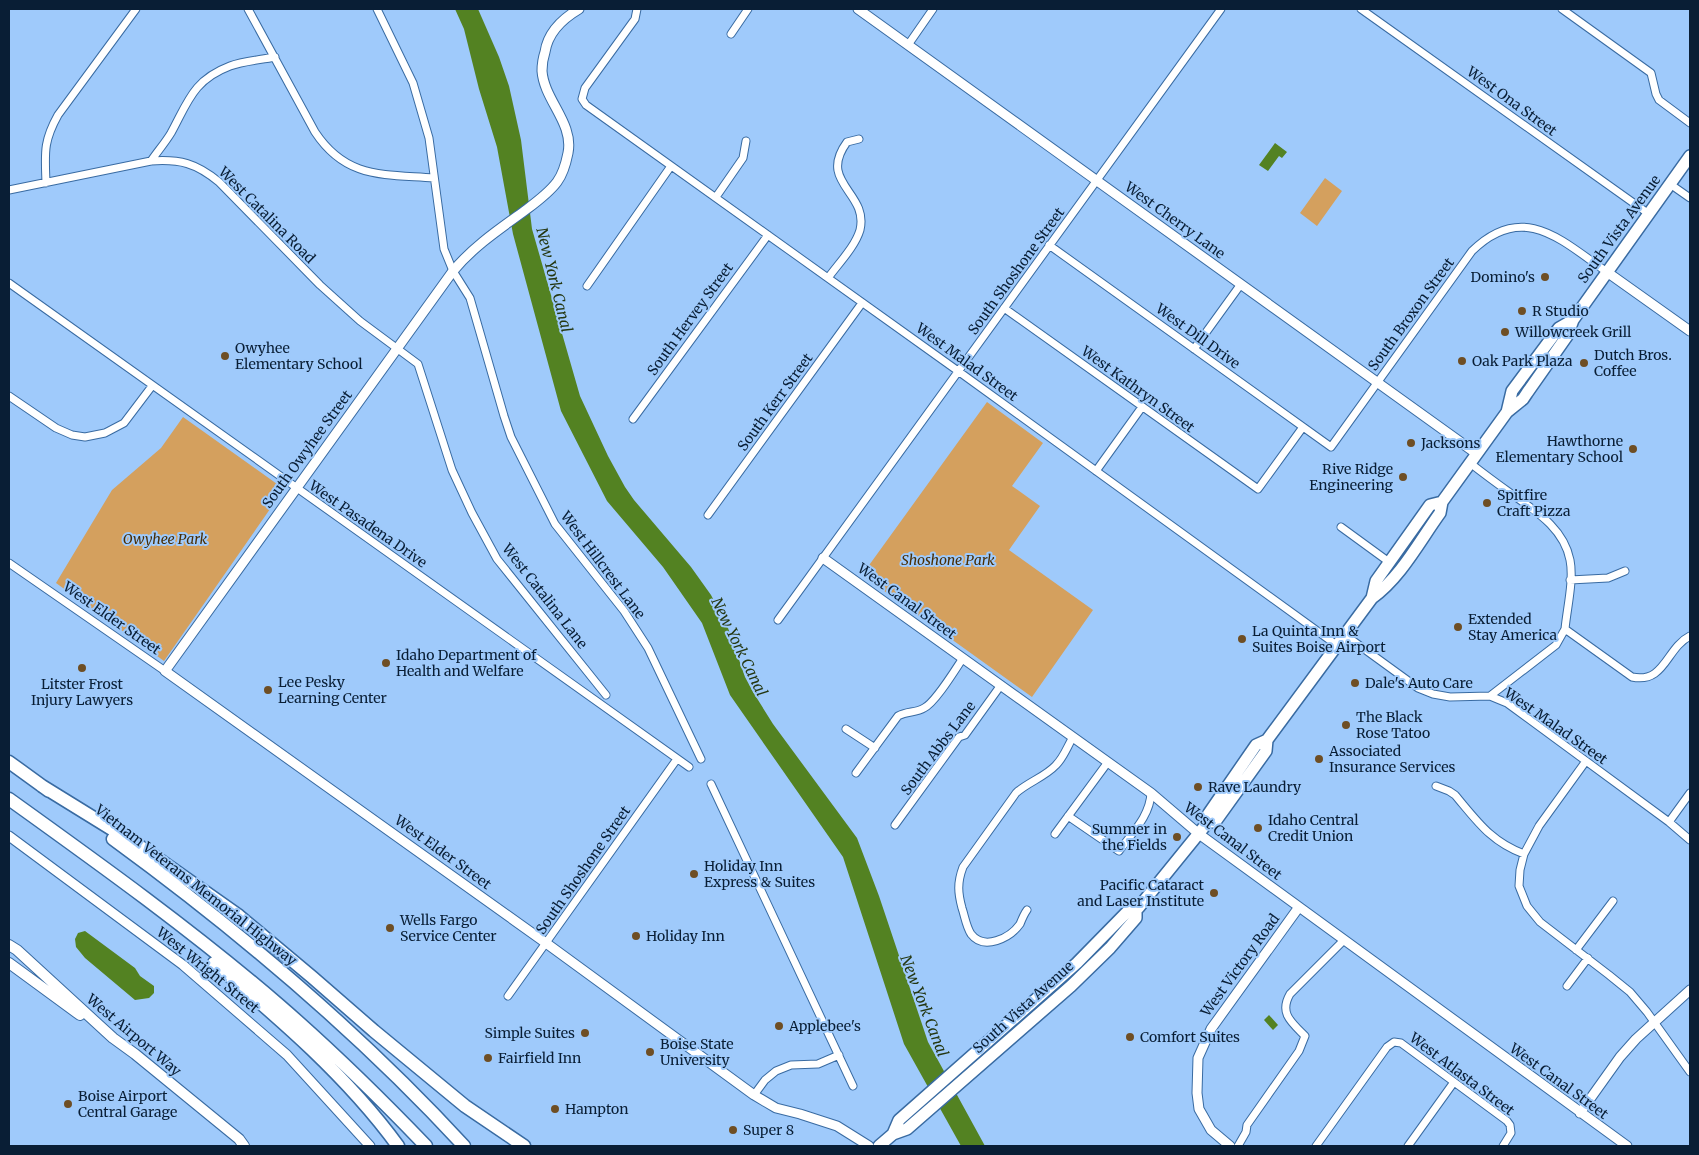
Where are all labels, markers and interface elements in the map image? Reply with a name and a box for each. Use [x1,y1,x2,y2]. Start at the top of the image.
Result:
street label: West Ona Street [1463,62,1561,140]
street label: West Catalina Road [214,162,319,267]
street label: South Vista Avenue [1574,171,1664,287]
street label: West Cherry Lane [1121,177,1229,262]
street label: South Shoshone Street [964,203,1069,338]
water label: New York Canal [532,225,577,334]
street label: South Broxon Street [1364,254,1458,374]
street label: South Hervey Street [643,259,737,379]
place label: Domino's [1471,268,1535,286]
marker: Domino's [1539,271,1551,283]
street label: West Dill Drive [1152,299,1244,373]
place label: R Studio [1532,302,1589,320]
marker: R Studio [1516,305,1528,317]
street label: West Malad Street [912,318,1022,405]
place label: Willowcreek Grill [1514,323,1632,341]
marker: Willowcreek Grill [1499,326,1511,338]
place label: Owyhee Elementary School [235,339,363,373]
street label: West Kathryn Street [1077,341,1199,436]
place label: Dutch Bros. Coffee [1594,346,1672,380]
street label: South Kerr Street [734,349,817,454]
marker: Owyhee Elementary School [219,350,231,362]
place label: Oak Park Plaza [1472,352,1573,370]
marker: Oak Park Plaza [1456,355,1468,367]
marker: Dutch Bros. Coffee [1578,357,1590,369]
street label: South Owyhee Street [258,386,356,511]
place label: Hawthorne Elementary School [1496,432,1624,466]
place label: Jacksons [1420,434,1480,452]
marker: Jacksons [1405,437,1417,449]
marker: Hawthorne Elementary School [1627,443,1639,455]
place label: Rive Ridge Engineering [1309,460,1394,494]
marker: Rive Ridge Engineering [1397,471,1409,483]
street label: West Pasadena Drive [305,476,430,571]
place label: Spitfire Craft Pizza [1497,486,1571,520]
marker: Spitfire Craft Pizza [1481,497,1493,509]
street label: West Hillcrest Lane [556,507,649,622]
park label: Owyhee Park [123,530,208,548]
street label: West Catalina Lane [498,539,592,652]
park label: Shoshone Park [901,551,995,569]
street label: West Canal Street [853,559,960,643]
street label: West Elder Street [59,577,165,659]
water label: New York Canal [707,594,772,699]
place label: Extended Stay America [1468,610,1557,644]
marker: Extended Stay America [1452,621,1464,633]
place label: La Quinta Inn & Suites Boise Airport [1252,622,1386,656]
marker: La Quinta Inn & Suites Boise Airport [1236,633,1248,645]
place label: Idaho Department of Health and Welfare [396,646,537,680]
marker: Idaho Department of Health and Welfare [380,657,392,669]
marker: Litster Frost Injury Lawyers [76,662,88,674]
place label: Lee Pesky Learning Center [278,673,387,707]
place label: Dale's Auto Care [1365,674,1473,692]
place label: Litster Frost Injury Lawyers [31,675,133,709]
marker: Dale's Auto Care [1349,677,1361,689]
street label: West Malad Street [1500,683,1611,769]
marker: Lee Pesky Learning Center [262,684,274,696]
street label: South Abbs Lane [897,697,979,799]
place label: The Black Rose Tatoo [1356,708,1430,742]
marker: The Black Rose Tatoo [1340,719,1352,731]
place label: Associated Insurance Services [1328,742,1456,776]
marker: Associated Insurance Services [1313,753,1325,765]
place label: Rave Laundry [1208,778,1302,796]
marker: Rave Laundry [1192,781,1204,793]
street label: West Canal Street [1180,798,1286,884]
street label: Vietnam Veterans Memorial Highway [91,800,301,970]
street label: South Shoshone Street [532,802,635,938]
street label: West Elder Street [390,810,495,893]
place label: Idaho Central Credit Union [1268,811,1359,845]
place label: Summer in the Fields [1092,820,1167,854]
marker: Idaho Central Credit Union [1252,822,1264,834]
marker: Summer in the Fields [1171,831,1183,843]
place label: Holiday Inn Express & Suites [704,857,815,891]
marker: Holiday Inn Express & Suites [688,868,700,880]
place label: Pacific Cataract and Laser Institute [1077,876,1205,910]
marker: Pacific Cataract and Laser Institute [1208,887,1220,899]
street label: West Victory Road [1196,910,1284,1021]
place label: Wells Fargo Service Center [399,911,497,945]
street label: West Wright Street [152,922,263,1017]
marker: Wells Fargo Service Center [384,922,396,934]
place label: Holiday Inn [646,927,725,945]
marker: Holiday Inn [630,930,642,942]
water label: New York Canal [896,952,953,1059]
street label: South Vista Avenue [969,957,1077,1057]
street label: West Airport Way [82,989,186,1080]
place label: Applebee's [788,1017,861,1035]
marker: Applebee's [773,1020,785,1032]
place label: Simple Suites [485,1024,575,1042]
marker: Simple Suites [579,1027,591,1039]
place label: Comfort Suites [1140,1028,1240,1046]
street label: West Atlasta Street [1405,1028,1518,1120]
marker: Comfort Suites [1124,1031,1136,1043]
place label: Boise State University [660,1035,734,1069]
street label: West Canal Street [1505,1039,1612,1123]
marker: Boise State University [644,1046,656,1058]
place label: Fairfield Inn [498,1049,581,1067]
marker: Fairfield Inn [482,1052,494,1064]
place label: Boise Airport Central Garage [78,1087,177,1121]
marker: Boise Airport Central Garage [62,1098,74,1110]
place label: Hampton [565,1100,629,1118]
marker: Hampton [549,1103,561,1115]
place label: Super 8 [743,1121,794,1139]
marker: Super 8 [727,1124,739,1136]

